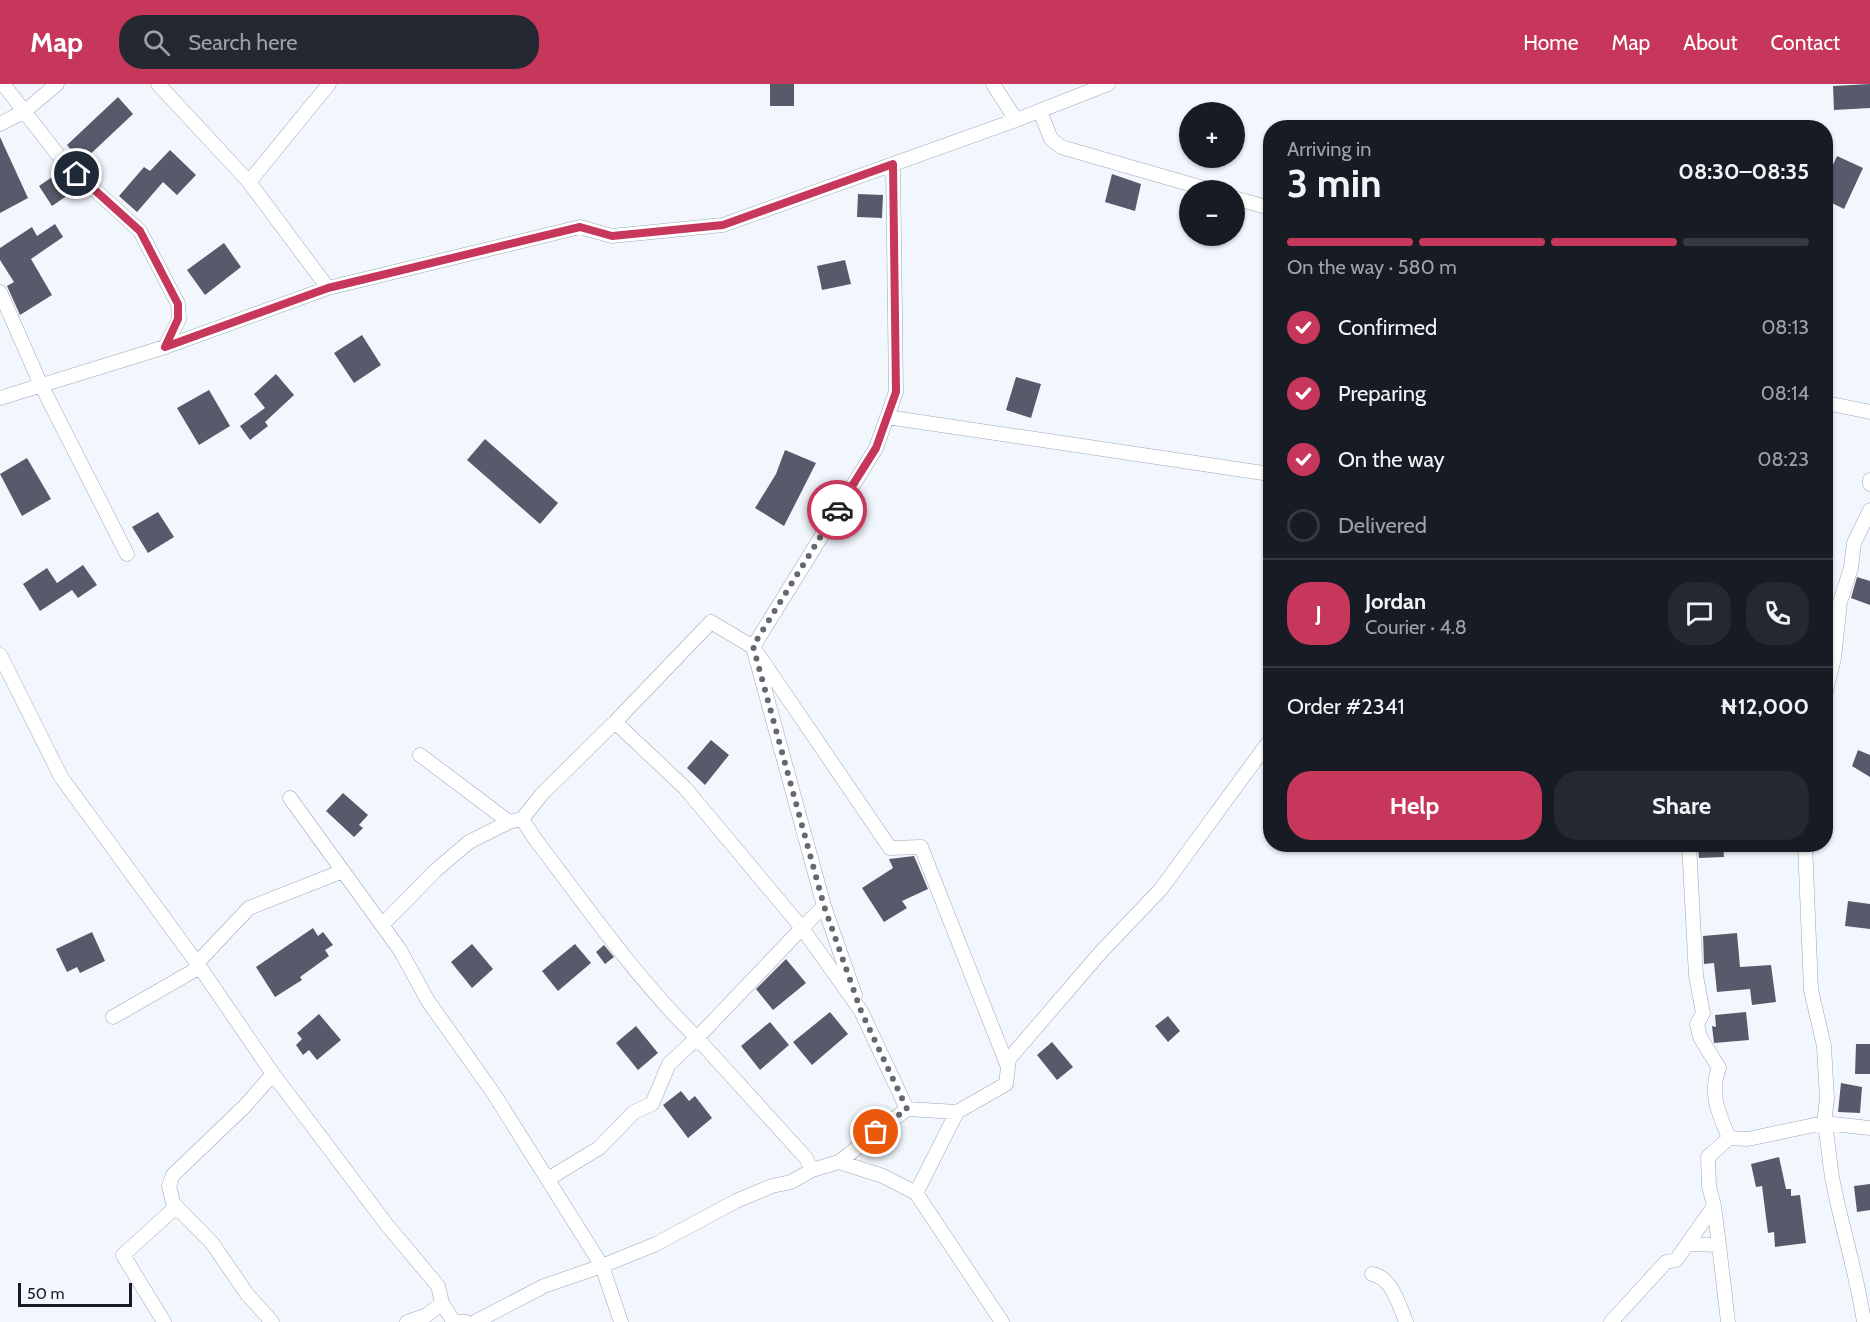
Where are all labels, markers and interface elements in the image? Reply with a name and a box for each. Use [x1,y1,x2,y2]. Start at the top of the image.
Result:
search box [119,15,539,69]
text: Map [30,25,83,59]
icon: search [140,26,173,59]
text: Search here [188,29,297,56]
text: Home [1523,30,1579,55]
text: Map [1612,30,1650,55]
text: About [1683,30,1737,55]
text: Contact [1770,30,1840,55]
map controls [1179,102,1245,246]
button: + [1179,102,1245,168]
text: Arriving in [1287,137,1371,161]
pin [51,148,102,199]
icon: home [60,157,93,190]
text: 08:30–08:35 [1678,158,1809,185]
text: 3 min [1287,159,1382,207]
button: − [1179,180,1245,246]
text: On the way · 580 m [1287,255,1457,279]
icon: check [1287,311,1320,344]
text: Confirmed [1338,314,1437,341]
text: 08:13 [1761,315,1809,339]
icon: check [1287,377,1320,410]
text: Preparing [1338,380,1426,407]
text: 08:14 [1761,381,1809,405]
icon: check [1287,443,1320,476]
text: On the way [1338,446,1445,473]
text: 08:23 [1757,447,1809,471]
courier [807,480,867,540]
icon: car [821,494,854,527]
text: Delivered [1338,512,1427,539]
button: chat [1668,582,1731,645]
button: phone [1746,582,1809,645]
text: Jordan [1365,588,1426,615]
text: J [1315,600,1322,627]
text: Courier · 4.8 [1365,615,1467,639]
text: Order #2341 [1287,693,1405,720]
text: ₦12,000 [1720,693,1809,720]
button: Help [1287,771,1542,840]
button: Share [1554,771,1809,840]
pin [850,1106,901,1157]
icon: bag [859,1115,892,1148]
scale bar [18,1280,132,1308]
text: 50 m [27,1284,64,1303]

